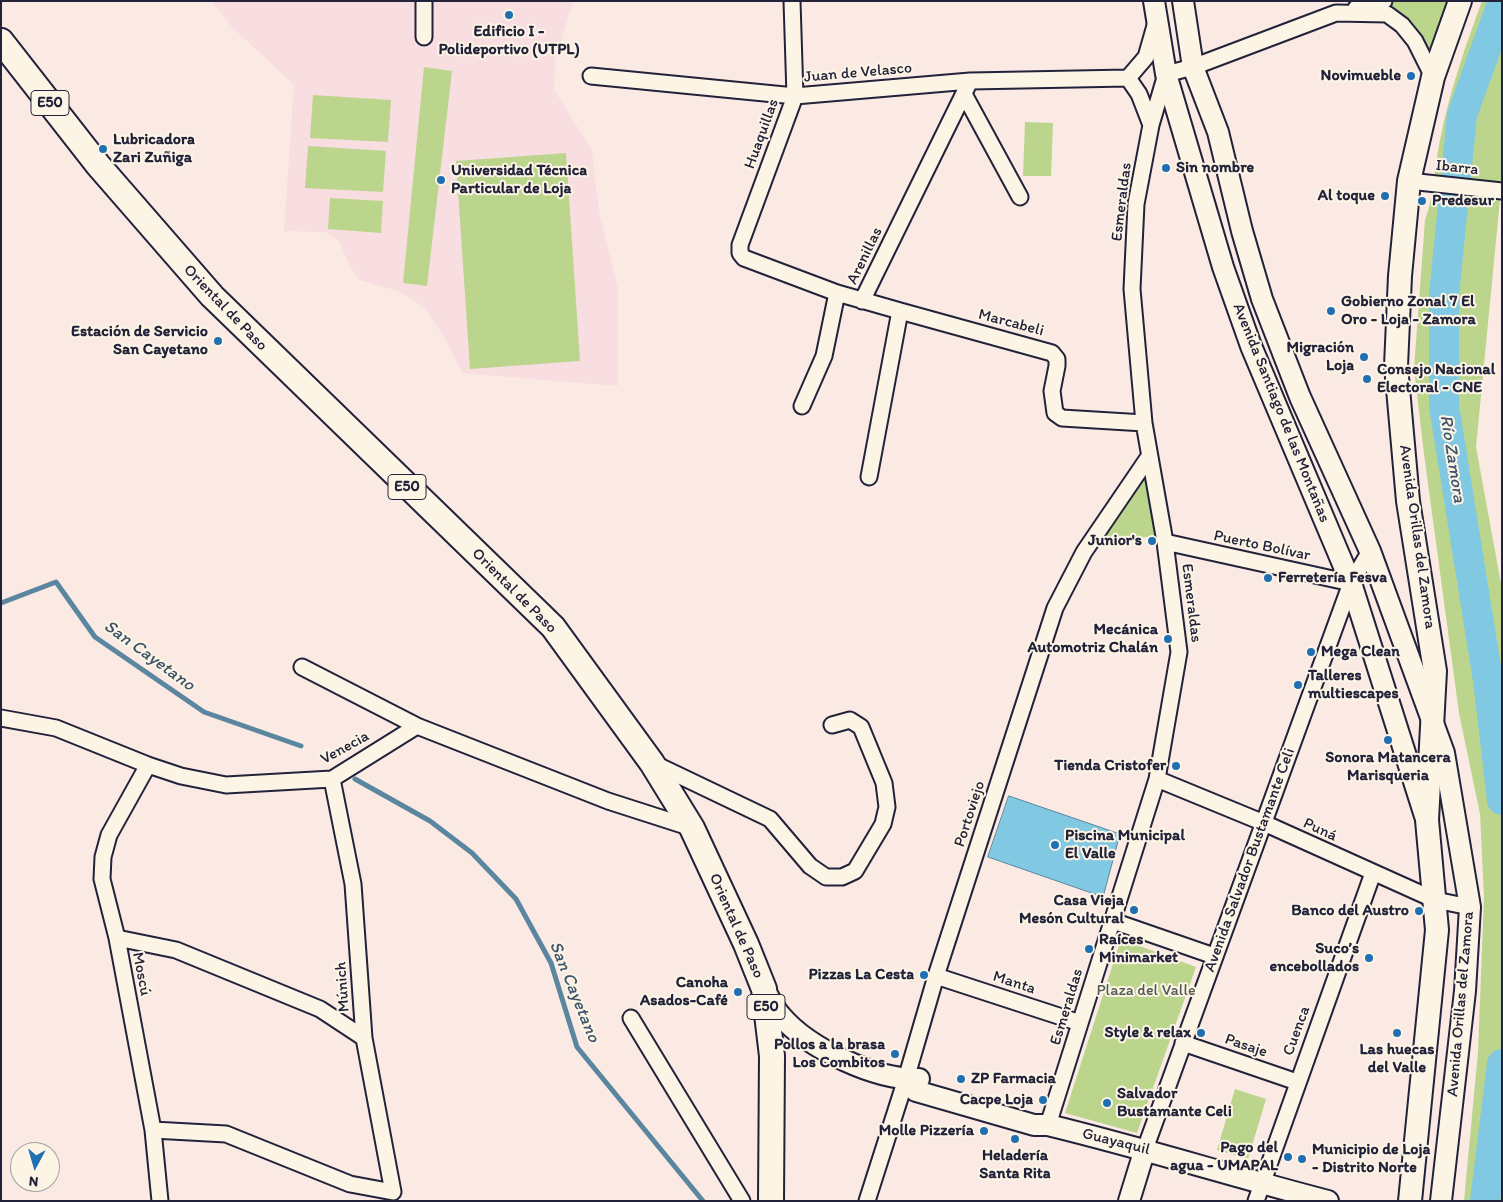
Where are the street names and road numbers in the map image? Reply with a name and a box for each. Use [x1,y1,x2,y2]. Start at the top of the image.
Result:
street label: Juan de Velasco [803,59,913,87]
road number: E50 [31,90,69,116]
street label: Huaquillas [740,96,784,172]
street label: Ibarra [1435,156,1479,180]
street label: Esmeraldas [1108,161,1136,243]
street label: Arenillas [843,224,887,288]
street label: Oriental de Paso [179,261,271,355]
street label: Avenida Santiago de las Montañas [1228,301,1334,525]
street label: Marcabeli [976,305,1046,341]
street label: Avenida Orillas del Zamora [1395,444,1439,630]
road number: E50 [388,474,426,500]
street label: Puerto Bolívar [1212,526,1312,566]
street label: Oriental de Paso [467,544,561,638]
street label: Esmeraldas [1177,562,1205,644]
street label: Venecia [317,727,373,769]
street label: Avenida Salvador Bustamante Celi [1200,745,1300,975]
street label: Portoviejo [950,778,990,850]
street label: Puná [1300,814,1340,846]
street label: Oriental de Paso [704,871,768,981]
street label: Avenida Orillas del Zamora [1443,911,1479,1097]
street label: Moscú [127,951,155,997]
street label: Múnich [332,961,354,1013]
street label: Esmeraldas [1046,966,1088,1048]
street label: Manta [990,967,1038,999]
road number: E50 [747,994,785,1020]
street label: Cuenca [1279,1004,1315,1058]
street label: Pasaje [1222,1030,1270,1062]
street label: Guayaquil [1080,1124,1152,1160]

